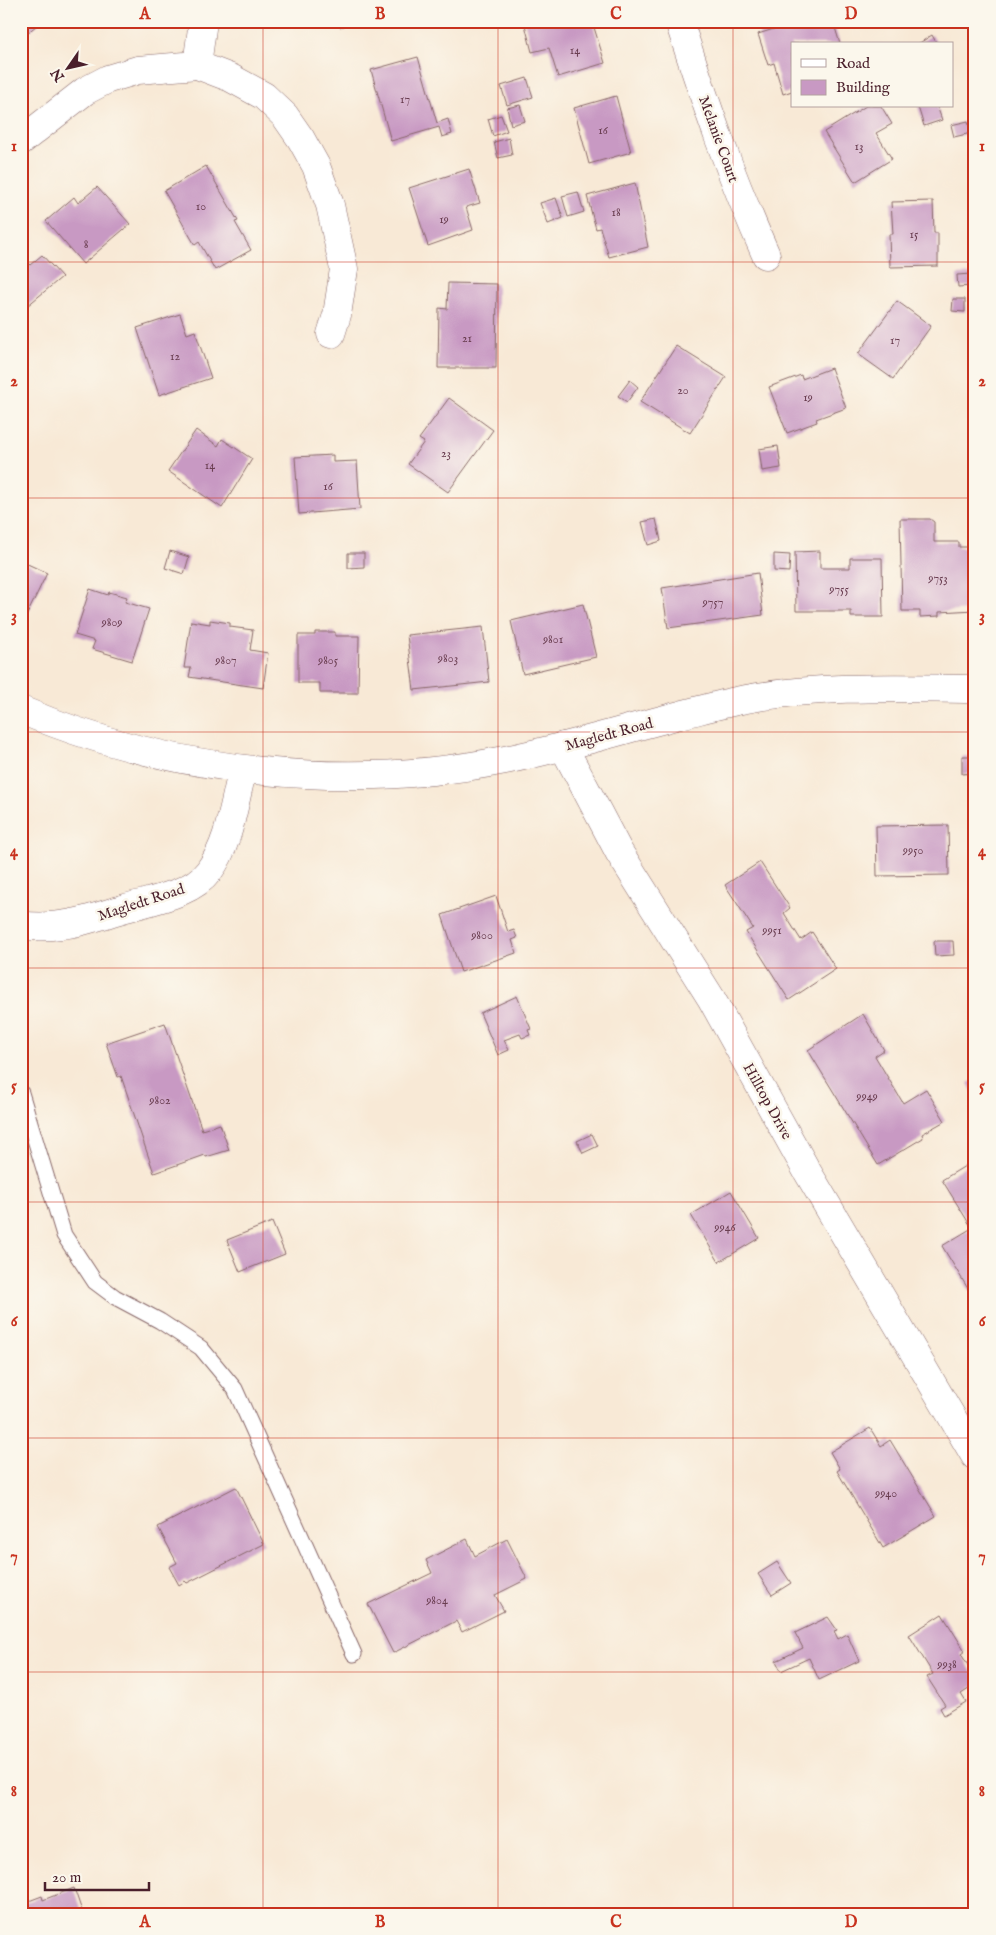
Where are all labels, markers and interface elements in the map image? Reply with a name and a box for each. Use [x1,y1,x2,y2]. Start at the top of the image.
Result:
text: A [139,5,152,25]
text: B [375,5,386,25]
text: C [610,5,622,25]
text: D [845,5,858,25]
north arrow [42,42,92,92]
legend [791,42,954,108]
house number: 14 [570,43,580,58]
text: Road [836,54,871,73]
text: N [47,65,69,86]
text: Building [836,78,891,97]
house number: 17 [400,92,410,107]
street label: Melanie Court [694,93,743,185]
house number: 16 [598,123,609,138]
text: 1 [11,137,17,157]
text: 1 [979,137,985,157]
house number: 13 [855,139,863,154]
house number: 10 [196,199,206,214]
house number: 18 [611,205,621,220]
house number: 19 [439,212,449,227]
house number: 15 [910,227,919,242]
house number: 8 [84,237,89,252]
house number: 21 [462,331,472,346]
house number: 17 [890,333,900,348]
house number: 12 [170,349,180,364]
text: 2 [10,372,18,392]
text: 2 [978,372,986,392]
house number: 20 [677,383,689,398]
house number: 19 [803,390,813,405]
house number: 23 [441,446,451,461]
house number: 14 [205,458,215,473]
house number: 16 [323,479,334,494]
house number: 9753 [927,571,948,586]
house number: 9755 [828,582,849,597]
house number: 9757 [702,595,723,610]
text: 3 [11,607,17,627]
text: 3 [979,607,985,627]
house number: 9809 [100,615,123,630]
house number: 9801 [542,632,563,647]
house number: 9803 [437,651,458,666]
house number: 9807 [214,653,237,668]
house number: 9805 [317,653,339,668]
street label: Magledt Road [563,713,656,755]
text: 4 [10,842,19,862]
text: 4 [978,842,987,862]
house number: 9950 [902,843,923,858]
street label: Magledt Road [95,879,188,925]
house number: 9951 [761,923,782,938]
house number: 9800 [470,928,493,943]
street label: Hilltop Drive [739,1060,796,1143]
text: 5 [11,1077,17,1097]
text: 5 [979,1077,985,1097]
house number: 9949 [855,1089,878,1104]
house number: 9802 [148,1093,171,1108]
house number: 9946 [713,1220,737,1235]
text: 6 [11,1312,19,1332]
text: 6 [979,1312,987,1332]
house number: 9940 [874,1486,897,1501]
text: 7 [10,1547,18,1567]
text: 7 [978,1547,986,1567]
house number: 9804 [425,1593,448,1608]
house number: 9938 [936,1657,957,1672]
text: 8 [11,1782,17,1802]
text: 8 [979,1782,985,1802]
scale bar [45,1860,149,1892]
text: 20 m [52,1868,82,1887]
text: A [139,1913,152,1933]
text: B [375,1913,386,1933]
text: C [610,1913,622,1933]
text: D [845,1913,858,1933]

